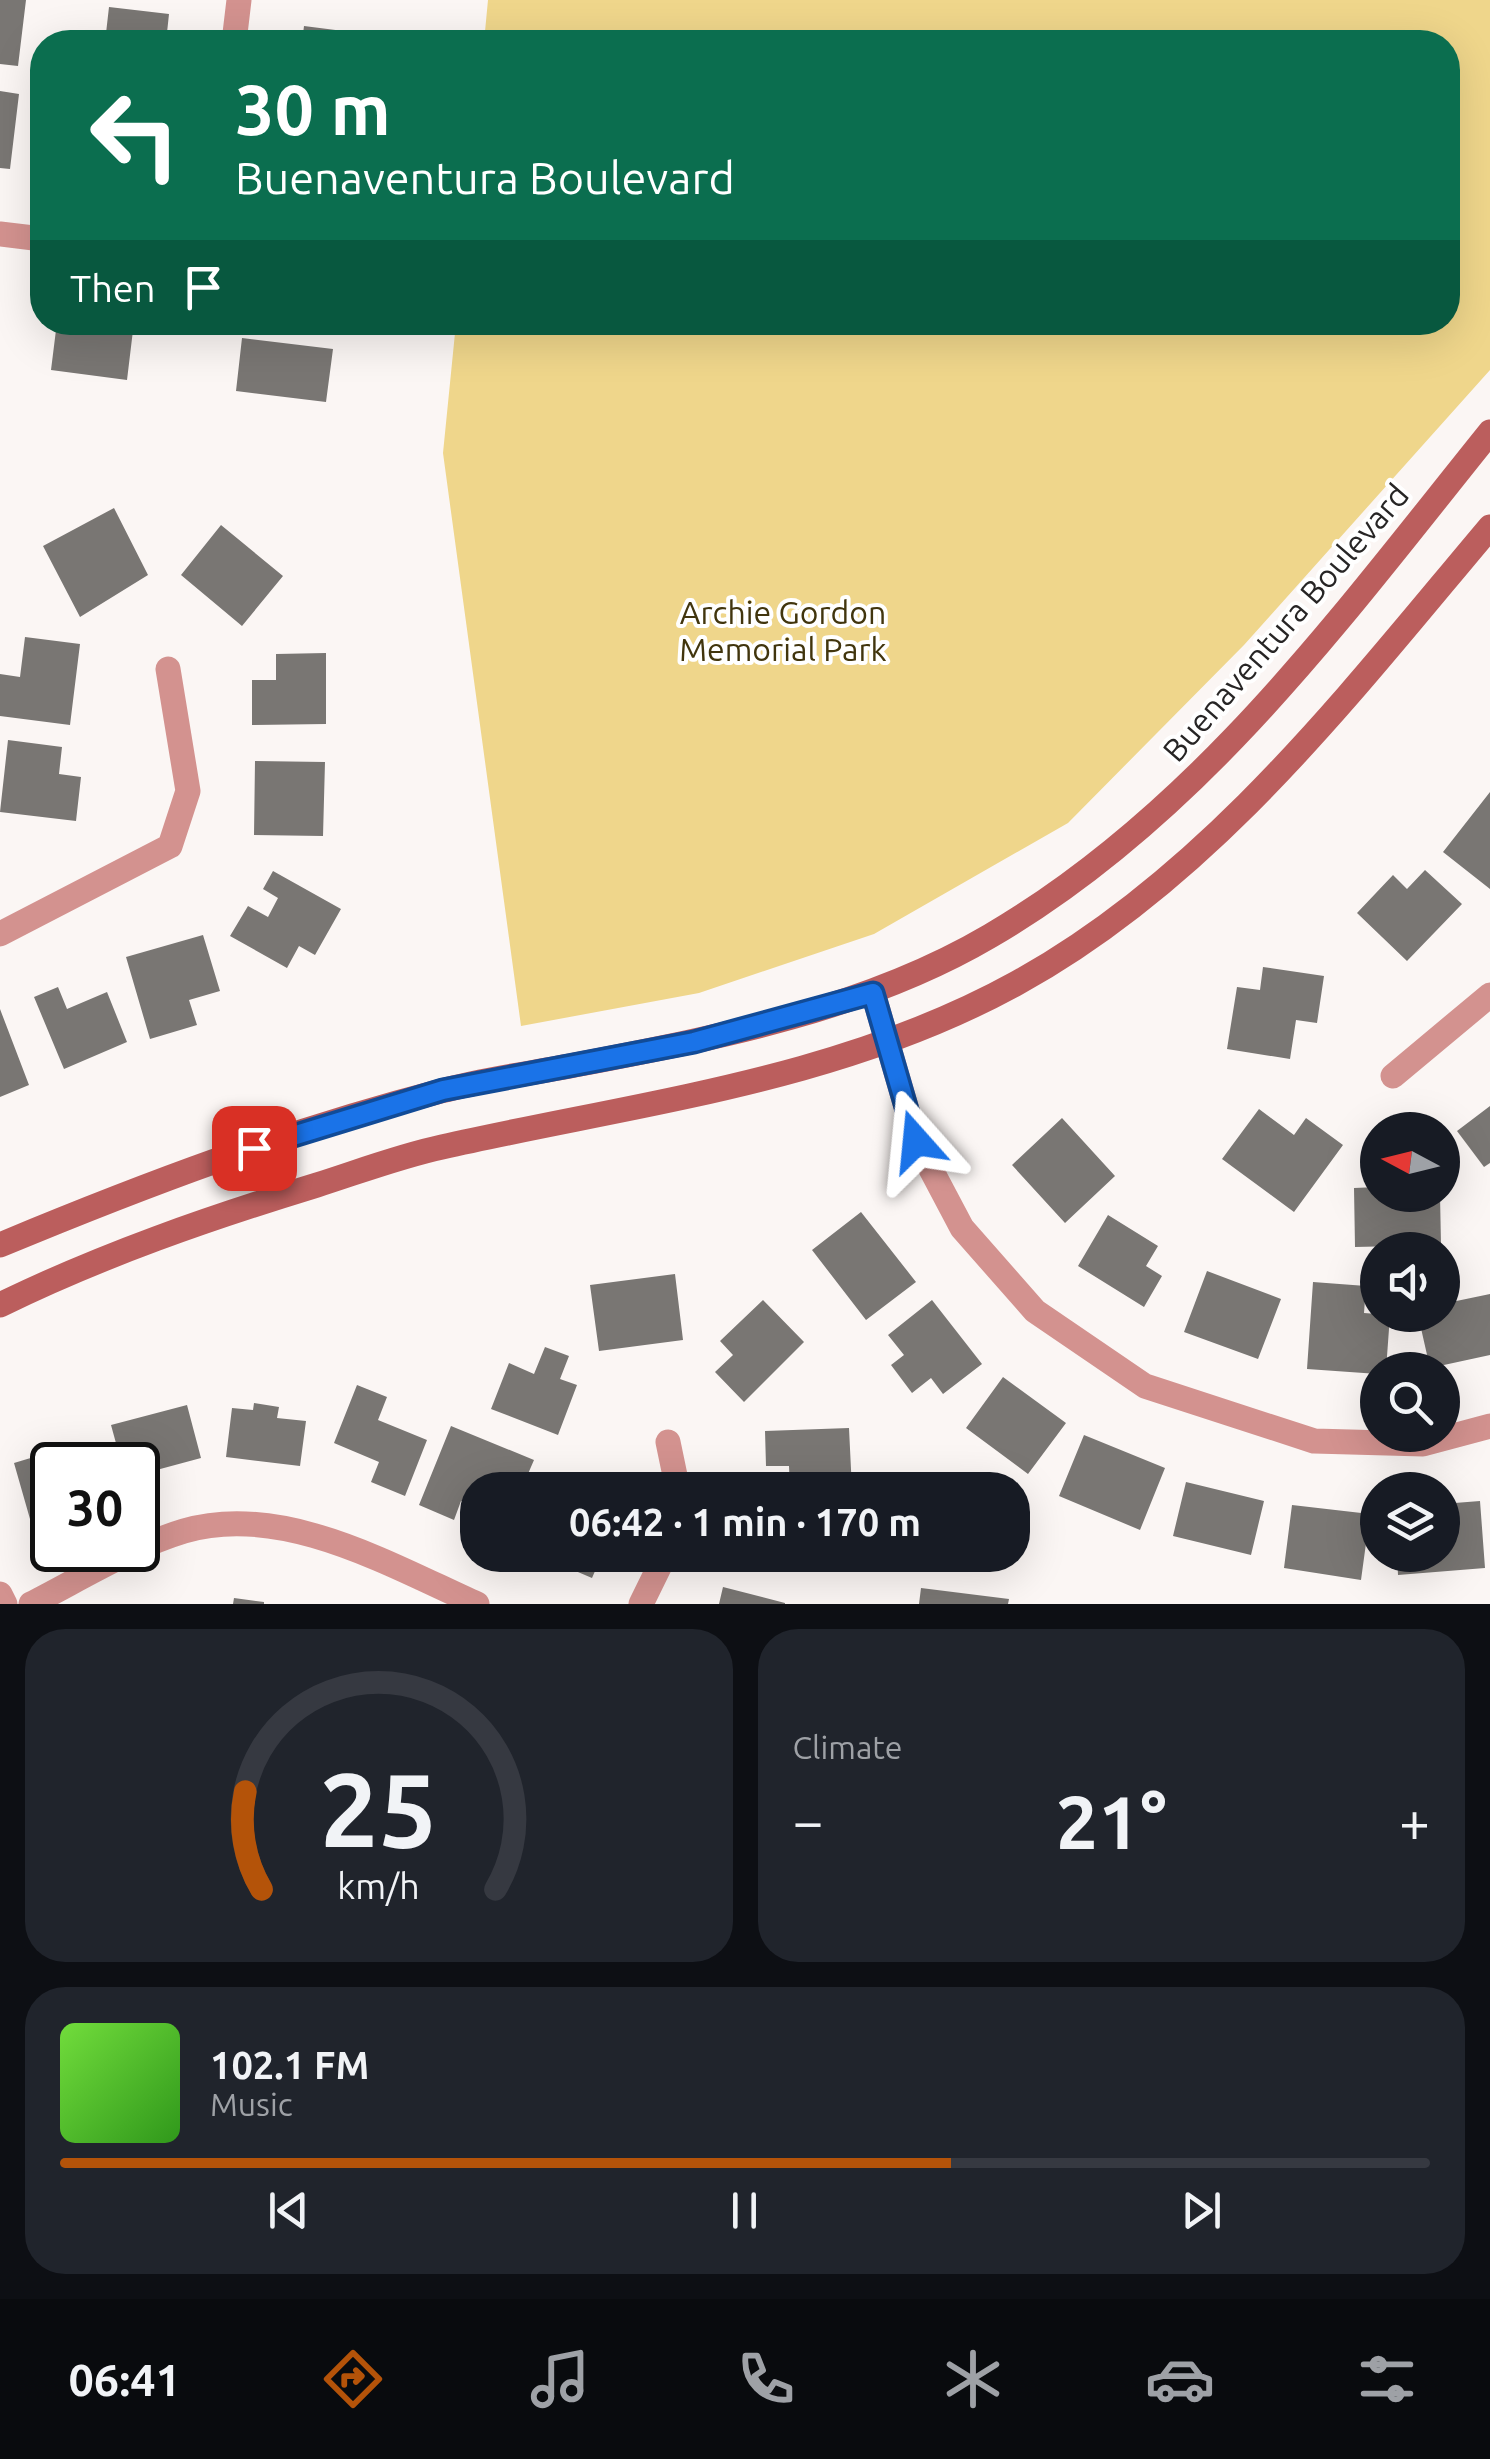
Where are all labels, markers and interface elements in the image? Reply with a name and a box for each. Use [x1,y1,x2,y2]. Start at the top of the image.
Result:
icon: left [70,70,200,200]
text: 30 m [235,70,391,148]
text: Buenaventura Boulevard [235,152,735,203]
icon: arrive [176,260,231,315]
text: Then [70,267,156,309]
street label: Buenaventura Boulevard [1155,476,1415,768]
park label: Archie Gordon Memorial Park [679,594,887,667]
position arrow [864,1089,968,1193]
pin [212,1106,297,1191]
north arrow [1360,1112,1460,1212]
map controls [1360,1112,1460,1572]
icon: arrive [227,1121,282,1176]
button: sound [1360,1232,1460,1332]
button: search [1360,1352,1460,1452]
speed limit sign: 30 [30,1442,160,1572]
button: layers [1360,1472,1460,1572]
text: 06:42 · 1 min · 170 m [569,1501,921,1543]
text: Climate [793,1729,903,1765]
text: 25 [320,1750,437,1867]
text: 21° [1056,1779,1167,1863]
text: − [793,1790,824,1851]
text: + [1399,1790,1430,1851]
text: km/h [337,1866,420,1906]
text: 102.1 FM [210,2044,369,2086]
text: Music [210,2086,293,2122]
icon: previous [261,2183,316,2238]
icon: pause [717,2183,772,2238]
icon: next [1174,2183,1229,2238]
icon: directions [318,2344,388,2414]
icon: music [525,2344,595,2414]
icon: phone [731,2344,801,2414]
icon: climate [938,2344,1008,2414]
icon: car [1145,2344,1215,2414]
icon: filters [1352,2344,1422,2414]
text: 06:41 [68,2354,181,2405]

